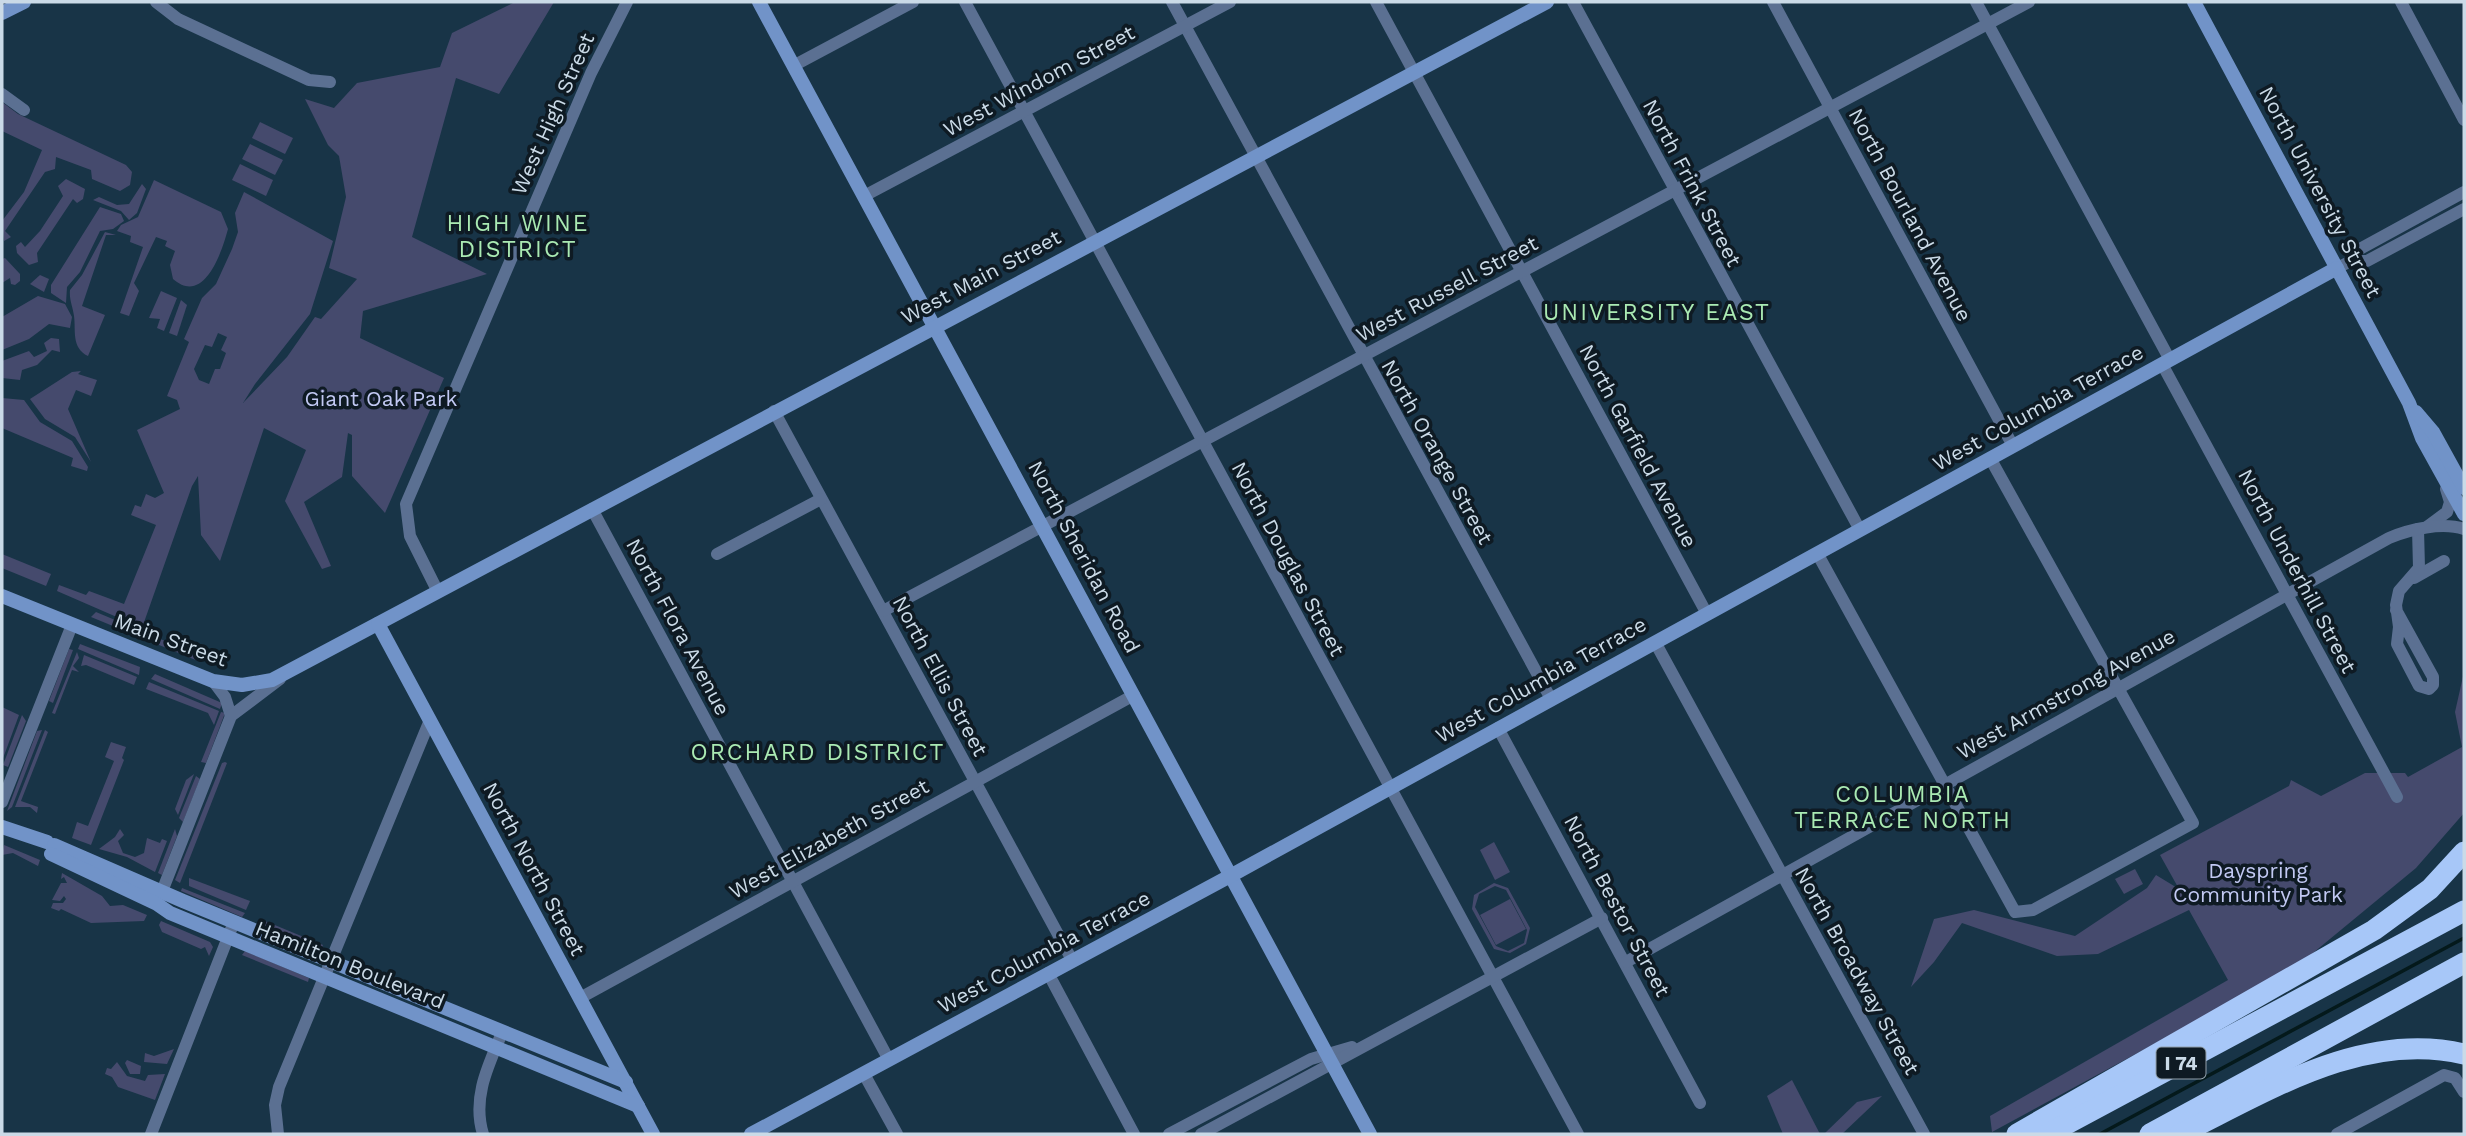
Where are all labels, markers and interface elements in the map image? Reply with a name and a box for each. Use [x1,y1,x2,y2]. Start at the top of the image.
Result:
street label: West Windom Street [939,19,1139,142]
street label: West High Street [506,29,599,198]
street label: North University Street [2254,82,2387,302]
street label: North Frink Street [1638,95,1747,271]
street label: North Bourland Avenue [1844,104,1977,326]
district label: HIGH WINE DISTRICT [447,210,589,263]
street label: West Main Street [897,224,1065,329]
street label: West Russell Street [1352,230,1542,347]
district label: UNIVERSITY EAST [1543,299,1771,326]
street label: West Columbia Terrace [1928,339,2147,476]
street label: North Garfield Avenue [1574,340,1703,552]
street label: North Orange Street [1376,355,1499,549]
park label: Giant Oak Park [305,386,458,411]
street label: North Sheridan Road [1023,456,1146,657]
street label: North Douglas Street [1227,457,1350,660]
street label: North Underhill Street [2233,464,2362,677]
street label: North Flora Avenue [621,534,736,720]
street label: North Ellis Street [888,591,993,760]
street label: Main Street [111,607,231,672]
street label: West Columbia Terrace [1431,611,1650,748]
street label: West Armstrong Avenue [1952,623,2179,764]
district label: ORCHARD DISTRICT [690,739,946,766]
street label: West Elizabeth Street [725,773,933,904]
street label: North North Street [478,778,591,960]
district label: COLUMBIA TERRACE NORTH [1794,781,2012,834]
street label: North Bestor Street [1559,811,1676,1001]
park label: Dayspring Community Park [2173,858,2343,907]
street label: North Broadway Street [1790,863,1925,1079]
street label: West Columbia Terrace [933,885,1154,1018]
street label: Hamilton Boulevard [252,915,448,1014]
road number: I 74 [2156,1048,2206,1078]

